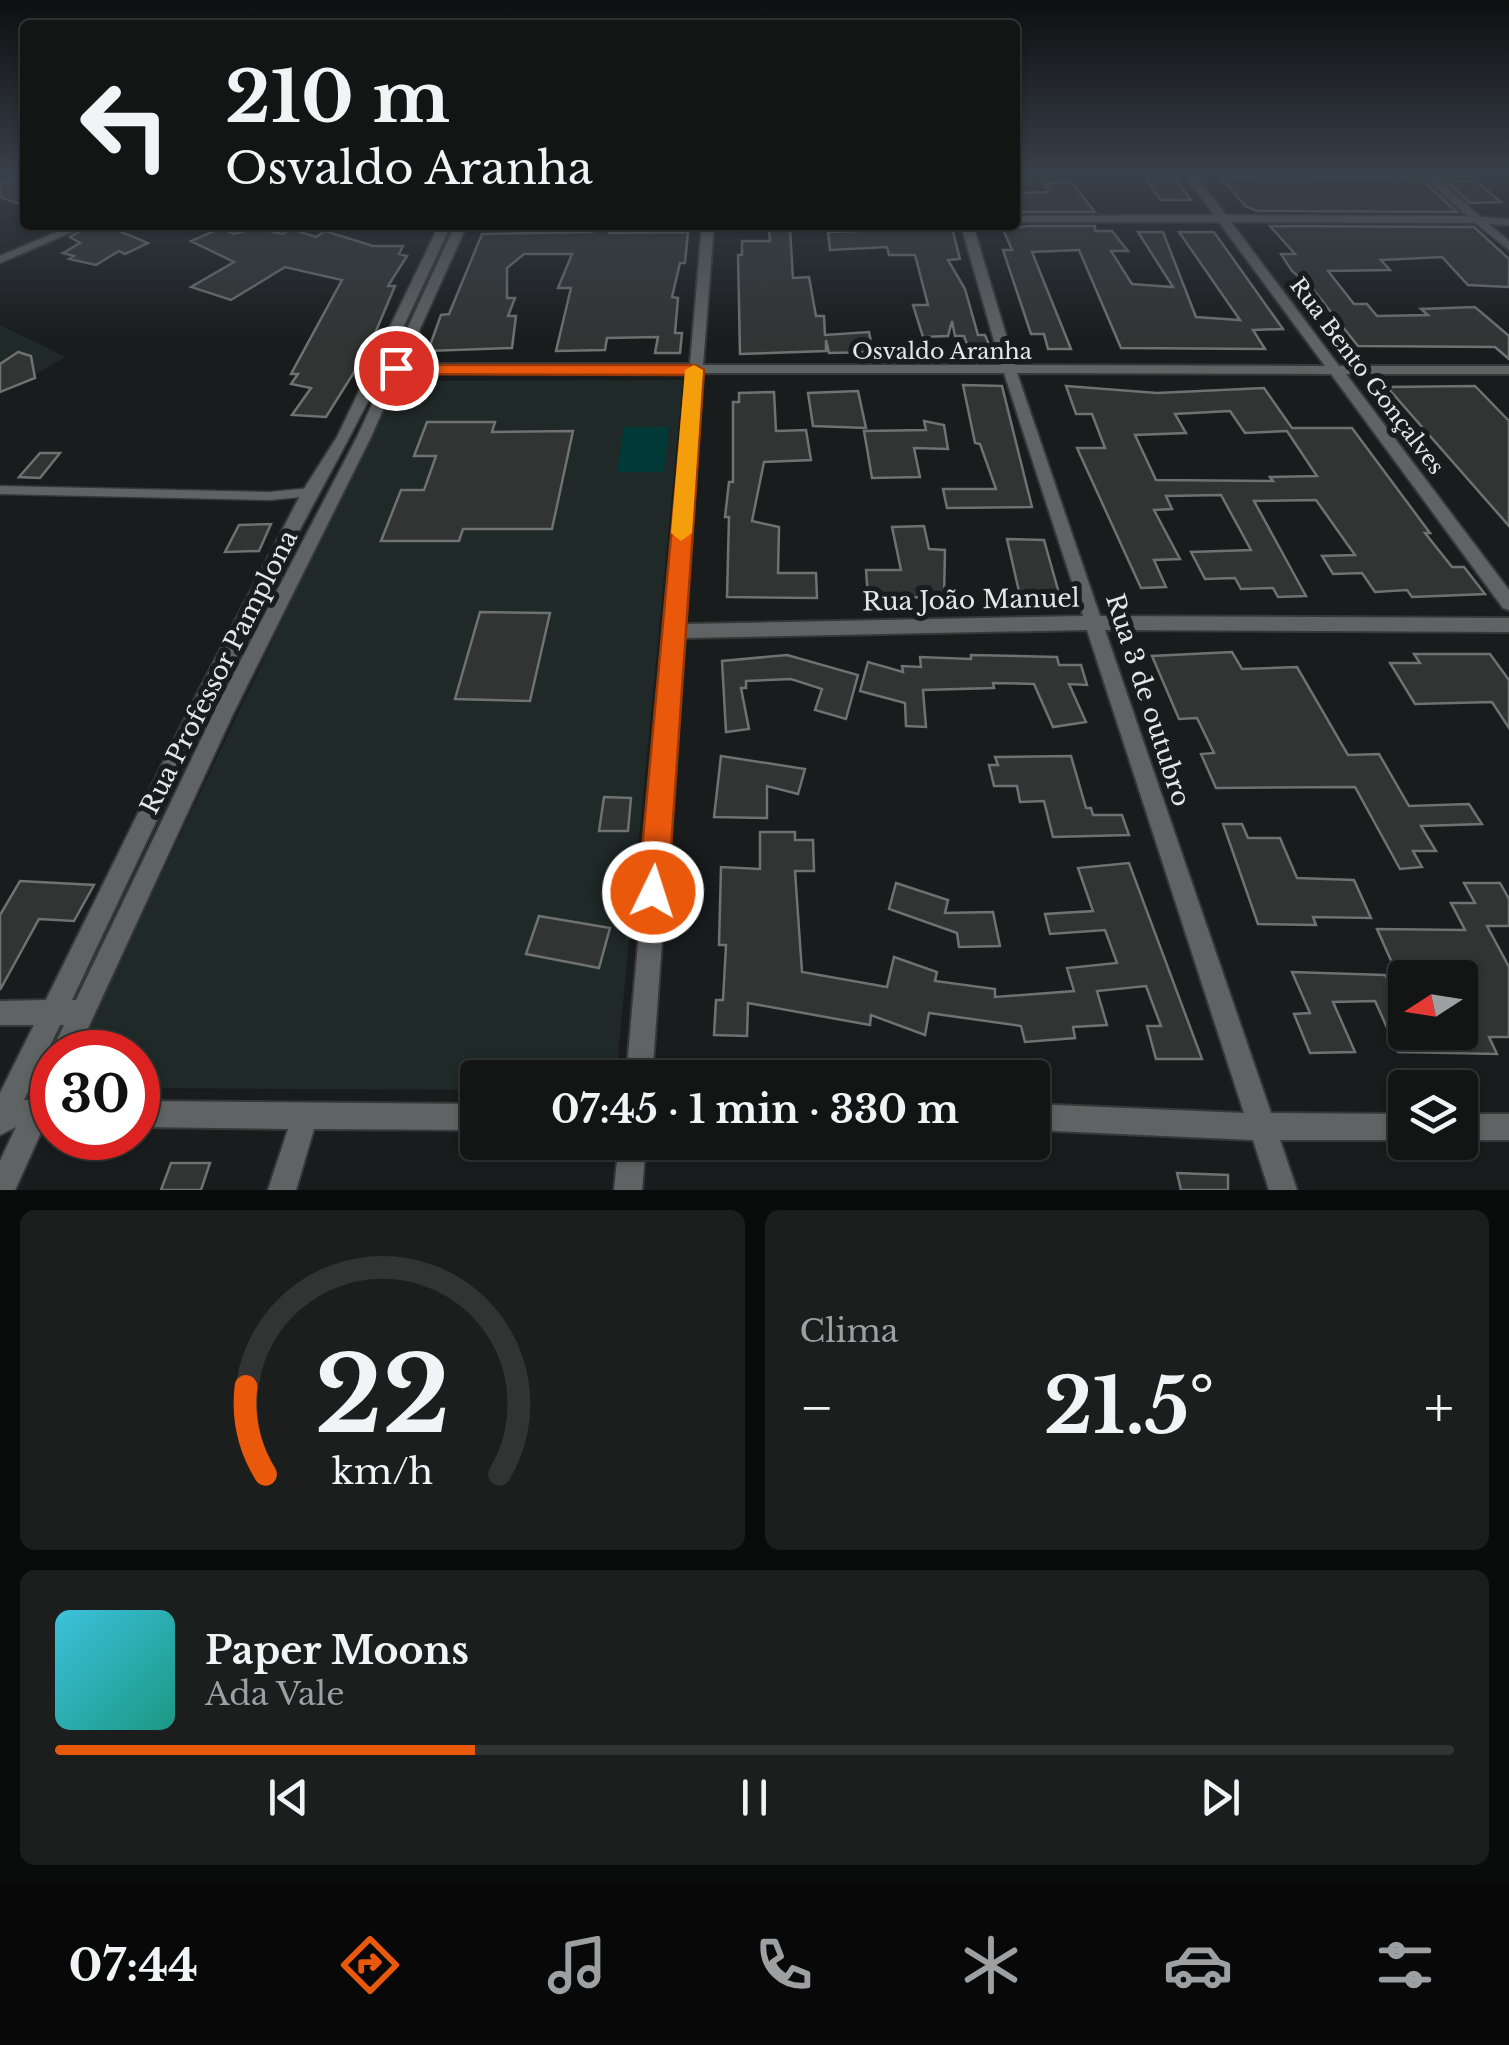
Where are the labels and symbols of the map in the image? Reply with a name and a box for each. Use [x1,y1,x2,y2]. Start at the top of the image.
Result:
street label: Rua Bento Gonçalves [1284,272,1450,480]
pin [354,326,439,411]
street label: Osvaldo Aranha [852,338,1033,365]
street label: Rua Professor Pamplona [134,525,304,819]
street label: Rua João Manuel [862,583,1080,617]
street label: Rua 3 de outubro [1099,590,1197,810]
position arrow [601,840,705,944]
north arrow [1388,960,1478,1050]
speed limit sign: 30 [30,1030,160,1160]

